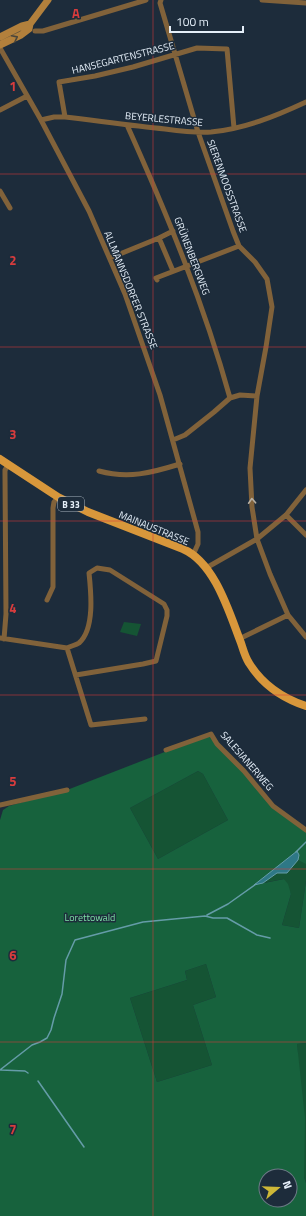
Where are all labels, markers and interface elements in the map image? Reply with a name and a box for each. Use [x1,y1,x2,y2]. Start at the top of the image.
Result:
text: A [72,3,80,23]
scale bar [170,8,243,34]
text: 100 m [176,12,209,31]
one-way arrow [11,35,18,43]
street label: HANSEGARTENSTRASSE [70,38,176,78]
text: 1 [9,76,17,96]
street label: BEYERLESTRASSE [124,108,204,130]
street label: SIERENMOOSSTRASSE [203,137,251,235]
street label: GRÜNENBERGWEG [170,215,214,297]
street label: ALLMANNSDORFER STRASSE [100,229,162,352]
text: 2 [9,250,17,270]
text: 3 [9,424,17,444]
road number: B 33 [58,497,84,511]
one-way arrow [248,498,257,504]
street label: MAINAUSTRASSE [116,507,192,549]
text: 4 [9,598,17,618]
street label: SALESIANERWEG [217,728,277,794]
text: 5 [9,771,17,791]
park label: Lorettowald [65,910,115,925]
text: 6 [9,945,17,965]
text: 7 [9,1119,17,1139]
north arrow [258,1168,298,1208]
text: N [279,1179,296,1191]

